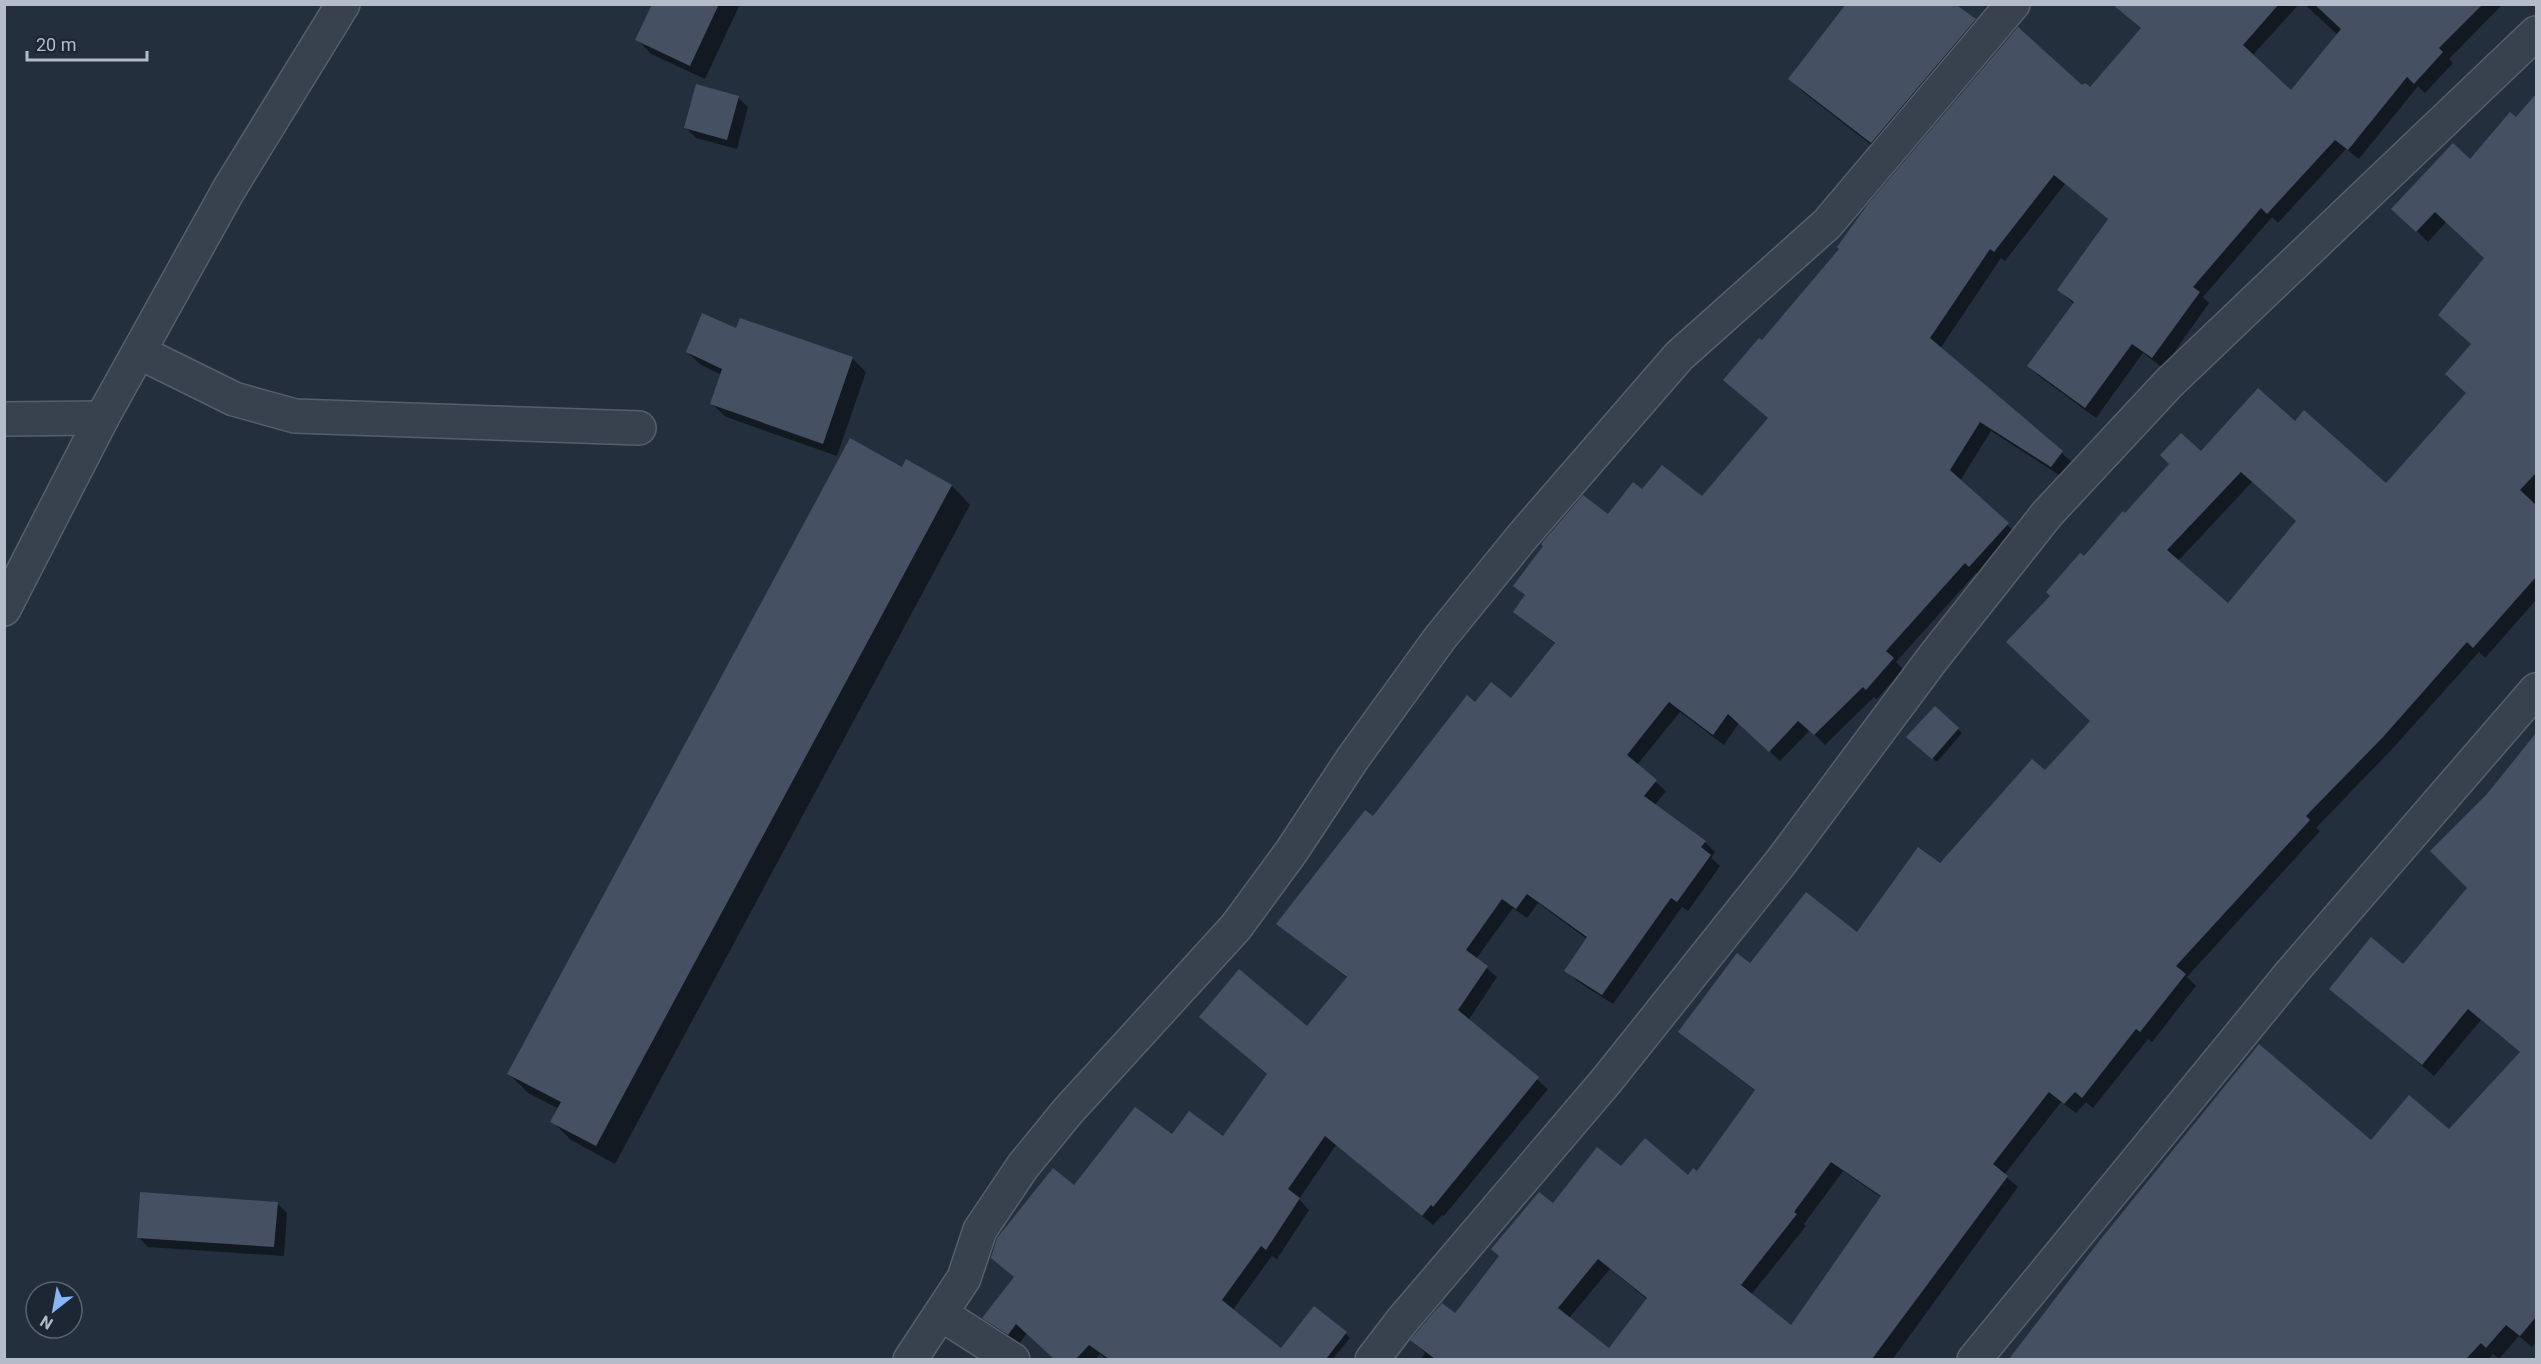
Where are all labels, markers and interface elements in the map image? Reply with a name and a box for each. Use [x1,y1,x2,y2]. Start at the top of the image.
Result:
scale bar [27,24,147,62]
text: 20 m [36,34,76,55]
north arrow [24,1280,84,1340]
text: N [37,1311,56,1333]

